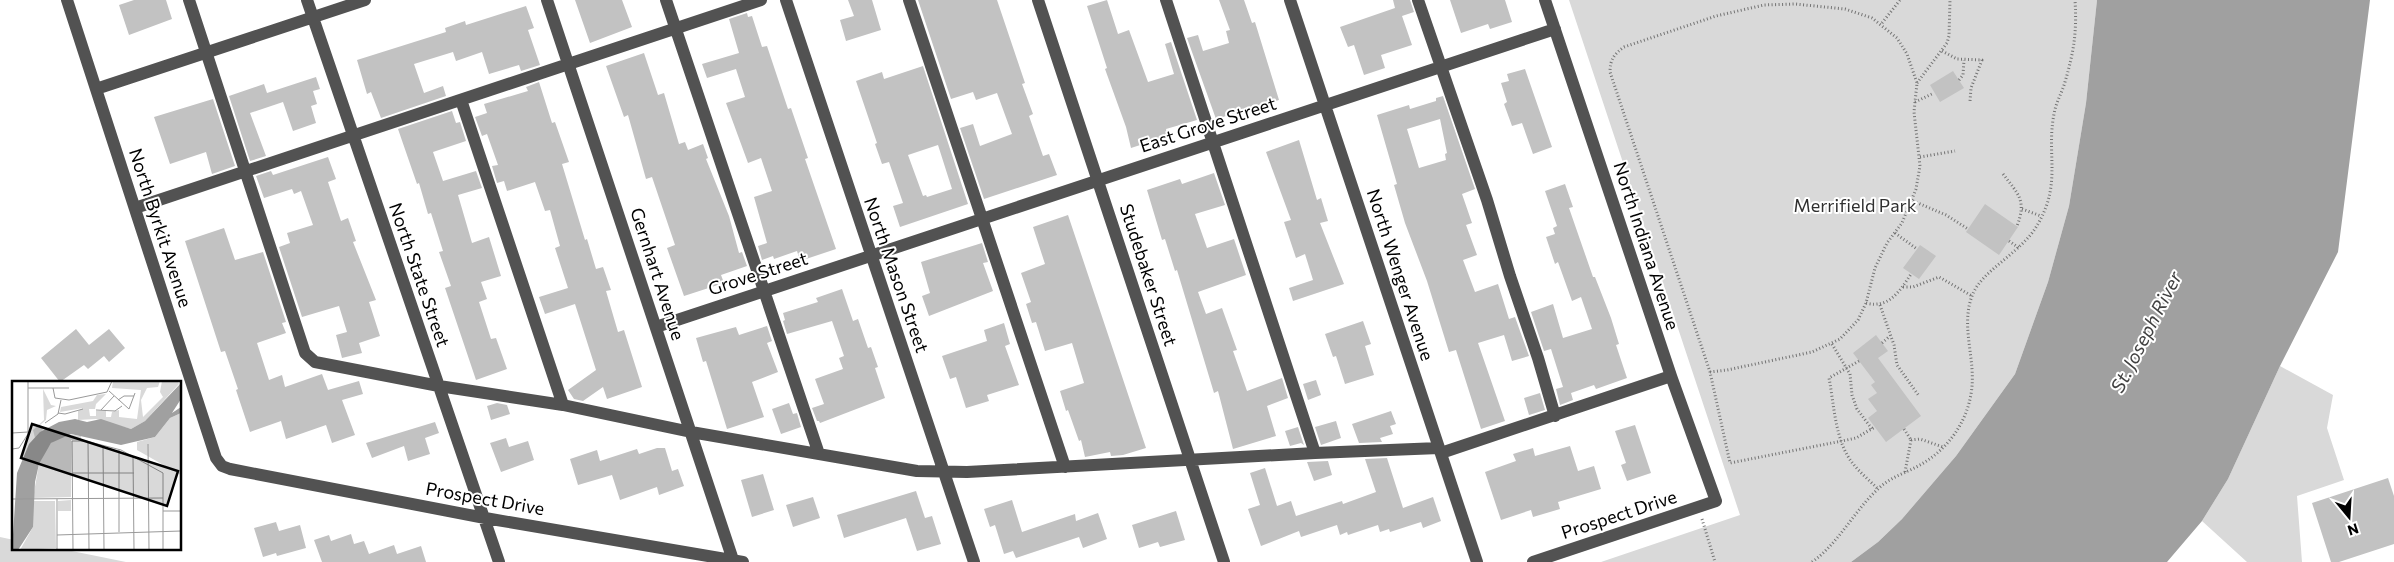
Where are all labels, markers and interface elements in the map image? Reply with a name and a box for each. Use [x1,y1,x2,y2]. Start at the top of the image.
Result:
street label: East Grove Street [1137,92,1279,156]
street label: North Byrkit Avenue [125,145,197,310]
street label: North Indiana Avenue [1609,159,1685,333]
street label: North Wenger Avenue [1363,186,1439,363]
street label: North Mason Street [860,194,934,355]
park label: Merrifield Park [1794,194,1917,216]
street label: North State Street [385,200,455,350]
street label: Studebaker Street [1116,201,1182,349]
street label: Gernhart Avenue [626,205,690,343]
street label: Grove Street [705,247,810,299]
water label: St. Joseph River [2105,266,2187,396]
inset map [12,381,181,550]
street label: Prospect Drive [424,477,546,519]
street label: Prospect Drive [1558,485,1679,543]
north arrow [2324,492,2374,542]
text: N [2346,520,2361,540]

